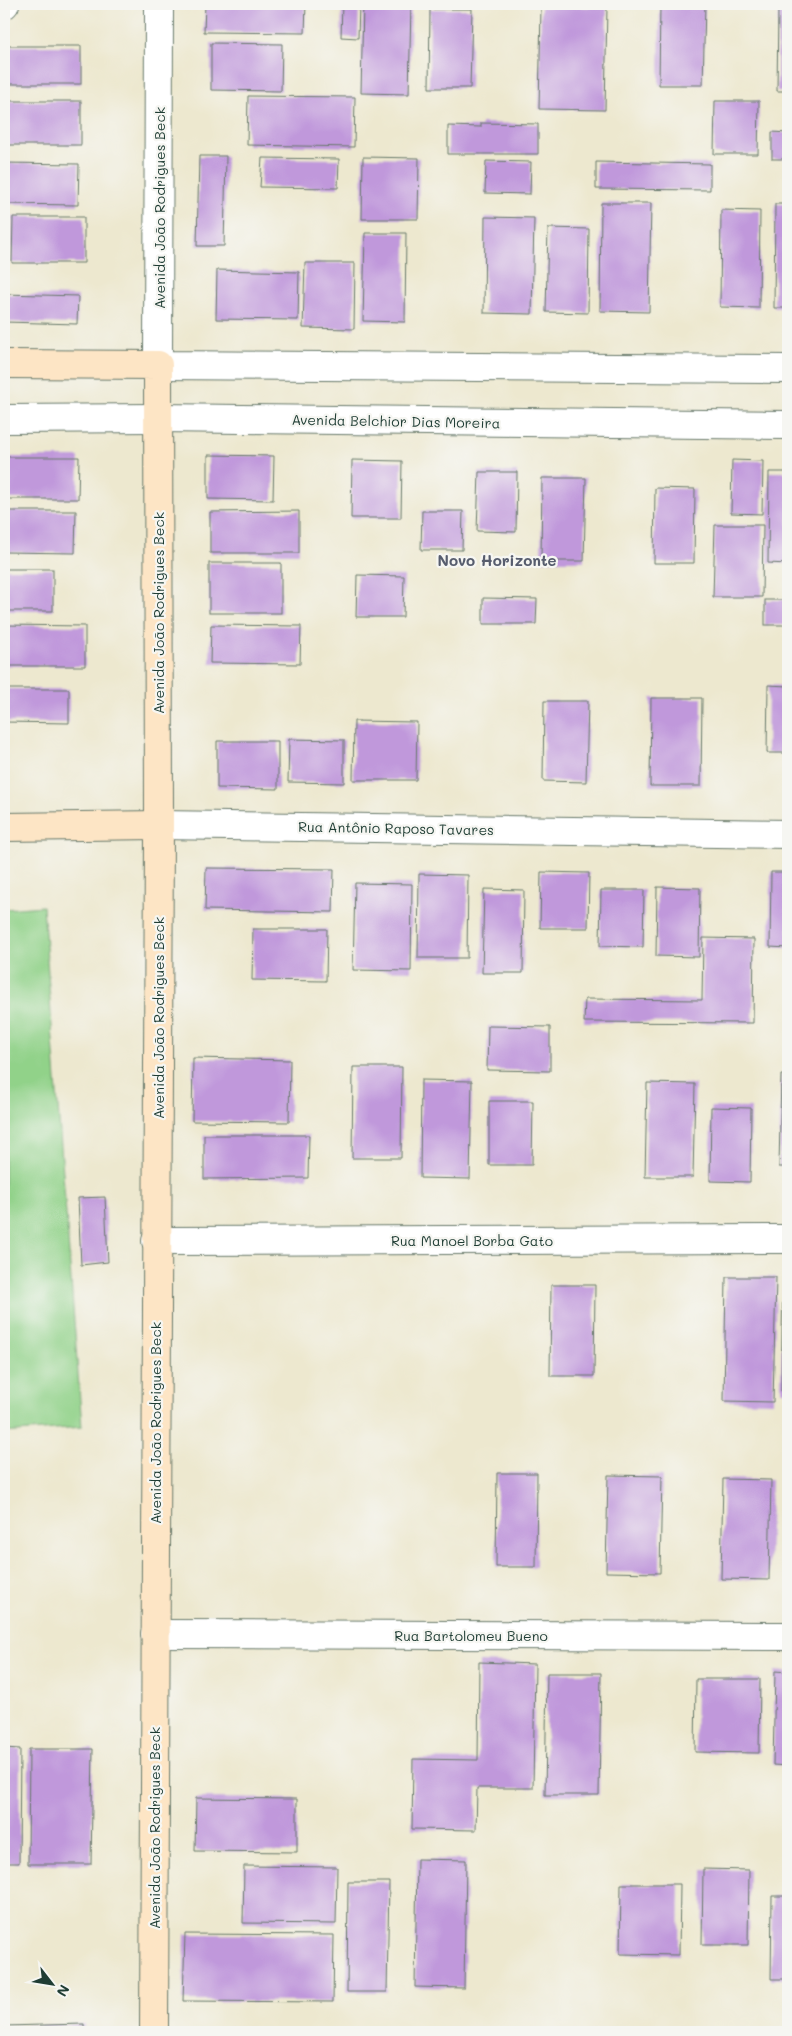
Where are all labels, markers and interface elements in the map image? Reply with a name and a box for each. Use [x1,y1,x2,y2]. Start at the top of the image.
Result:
street label: Avenida João Rodrigues Beck [150,107,169,309]
street label: Avenida Belchior Dias Moreira [292,410,500,432]
street label: Avenida João Rodrigues Beck [149,512,168,714]
district label: Novo Horizonte [438,550,557,570]
street label: Rua Antônio Raposo Tavares [298,817,494,839]
street label: Avenida João Rodrigues Beck [149,917,168,1119]
street label: Rua Manoel Borba Gato [391,1231,553,1250]
street label: Avenida João Rodrigues Beck [146,1322,165,1524]
street label: Rua Bartolomeu Bueno [394,1626,548,1645]
street label: Avenida João Rodrigues Beck [145,1727,164,1929]
north arrow [28,1958,78,2008]
text: N [53,1981,74,2000]

